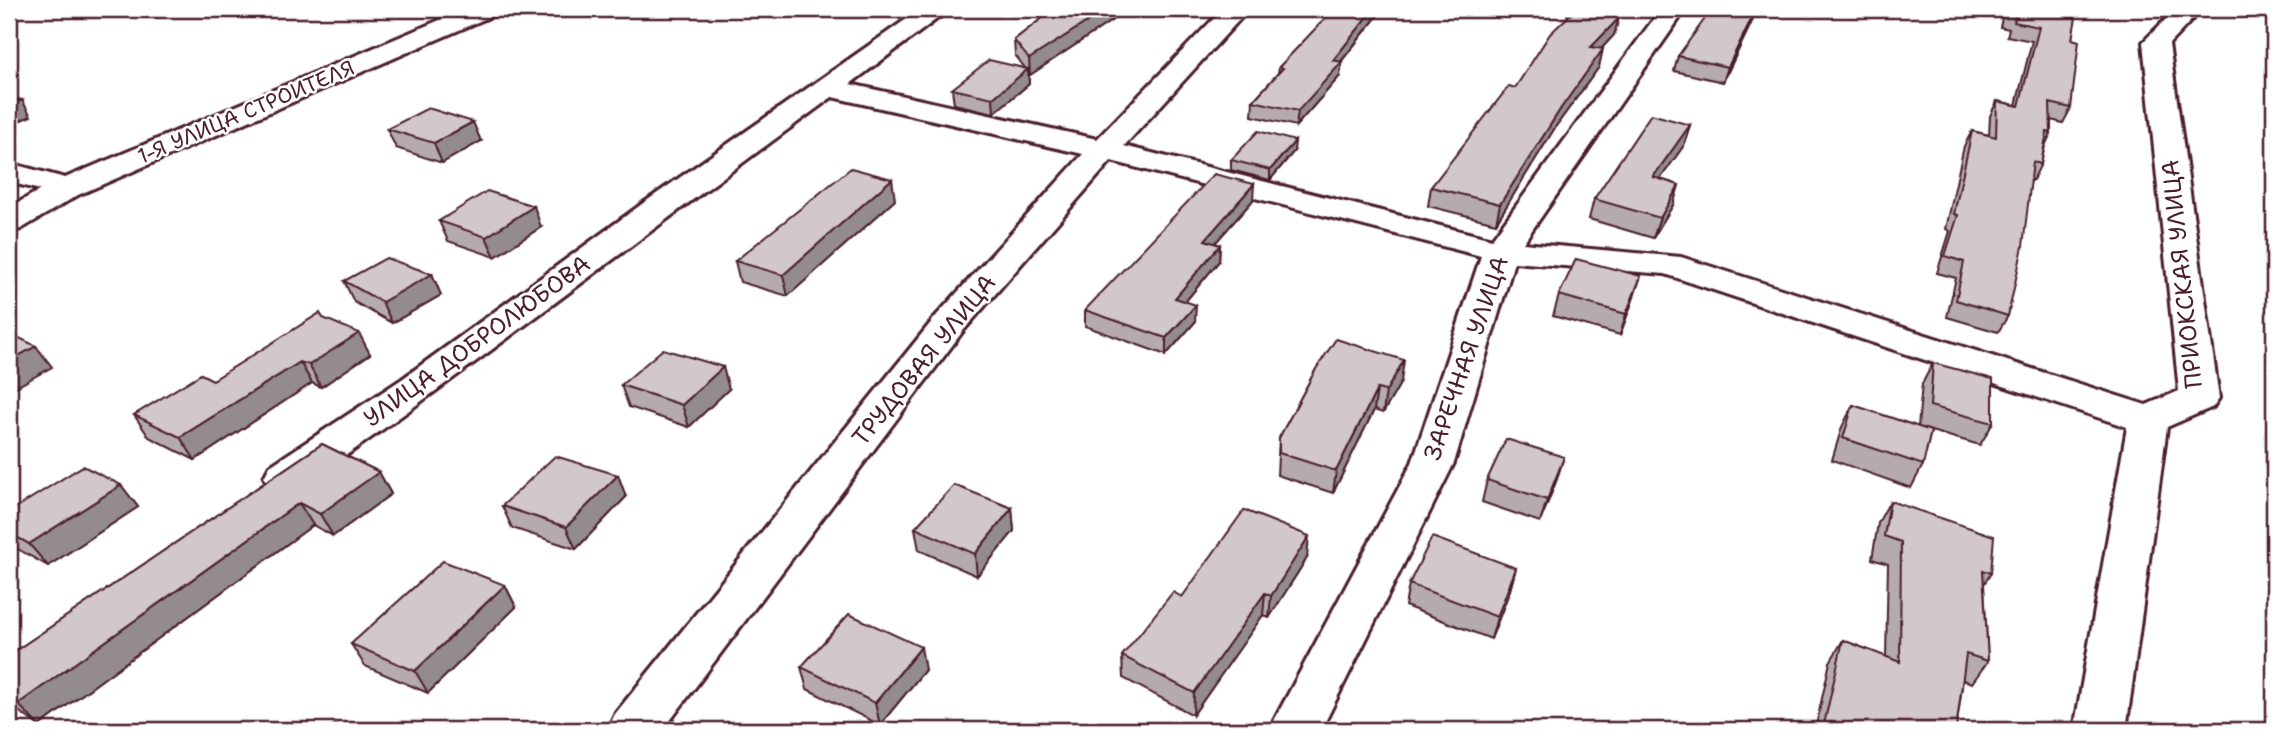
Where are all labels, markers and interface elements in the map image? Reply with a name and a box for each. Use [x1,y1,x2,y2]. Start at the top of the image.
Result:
street label: 1-Я УЛИЦА СТРОИТЕЛЯ [133,54,359,170]
street label: ПРИОКСКАЯ УЛИЦА [2154,158,2210,390]
street label: УЛИЦА ДОБРОЛЮБОВА [357,248,597,434]
street label: ЗАРЕЧНАЯ УЛИЦА [1416,252,1516,464]
street label: ТРУДОВАЯ УЛИЦА [845,268,1003,452]

